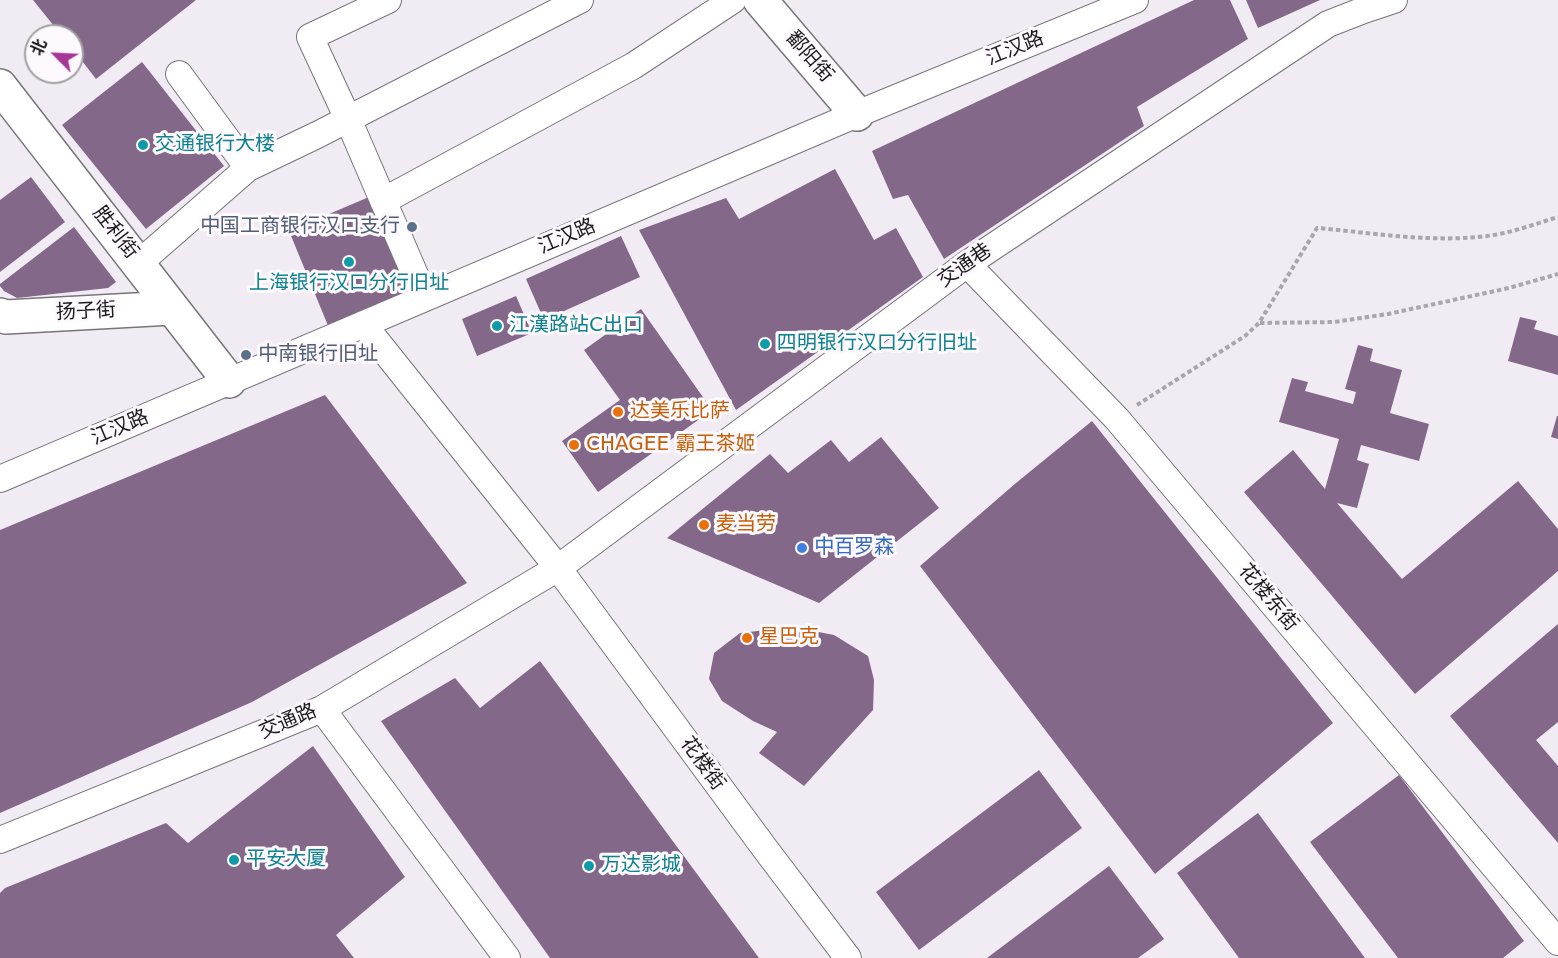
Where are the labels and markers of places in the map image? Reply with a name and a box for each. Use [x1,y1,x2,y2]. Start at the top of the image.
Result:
place label: 交通银行大楼 [155,133,275,157]
marker: 交通银行大楼 [136,138,150,152]
place label: 中国工商银行汉口支行 [200,215,400,239]
marker: 中国工商银行汉口支行 [405,220,419,234]
marker: 上海银行汉口分行旧址 [342,255,356,269]
place label: 上海银行汉口分行旧址 [249,272,449,296]
place label: 江漢路站C出口 [509,314,643,338]
marker: 江漢路站C出口 [490,319,504,333]
place label: 四明银行汉口分行旧址 [777,332,977,356]
marker: 四明银行汉口分行旧址 [758,337,772,351]
place label: 中南银行旧址 [258,343,378,367]
marker: 中南银行旧址 [239,348,253,362]
place label: 达美乐比萨 [630,400,730,424]
marker: 达美乐比萨 [611,405,625,419]
place label: CHAGEE 霸王茶姬 [586,433,755,457]
marker: CHAGEE 霸王茶姬 [567,438,581,452]
place label: 麦当劳 [716,513,776,537]
marker: 麦当劳 [697,518,711,532]
place label: 中百罗森 [814,536,894,560]
marker: 中百罗森 [795,541,809,555]
place label: 星巴克 [759,626,819,650]
marker: 星巴克 [740,631,754,645]
place label: 平安大厦 [246,848,326,872]
marker: 平安大厦 [227,853,241,867]
place label: 万达影城 [601,854,681,878]
marker: 万达影城 [582,859,596,873]

